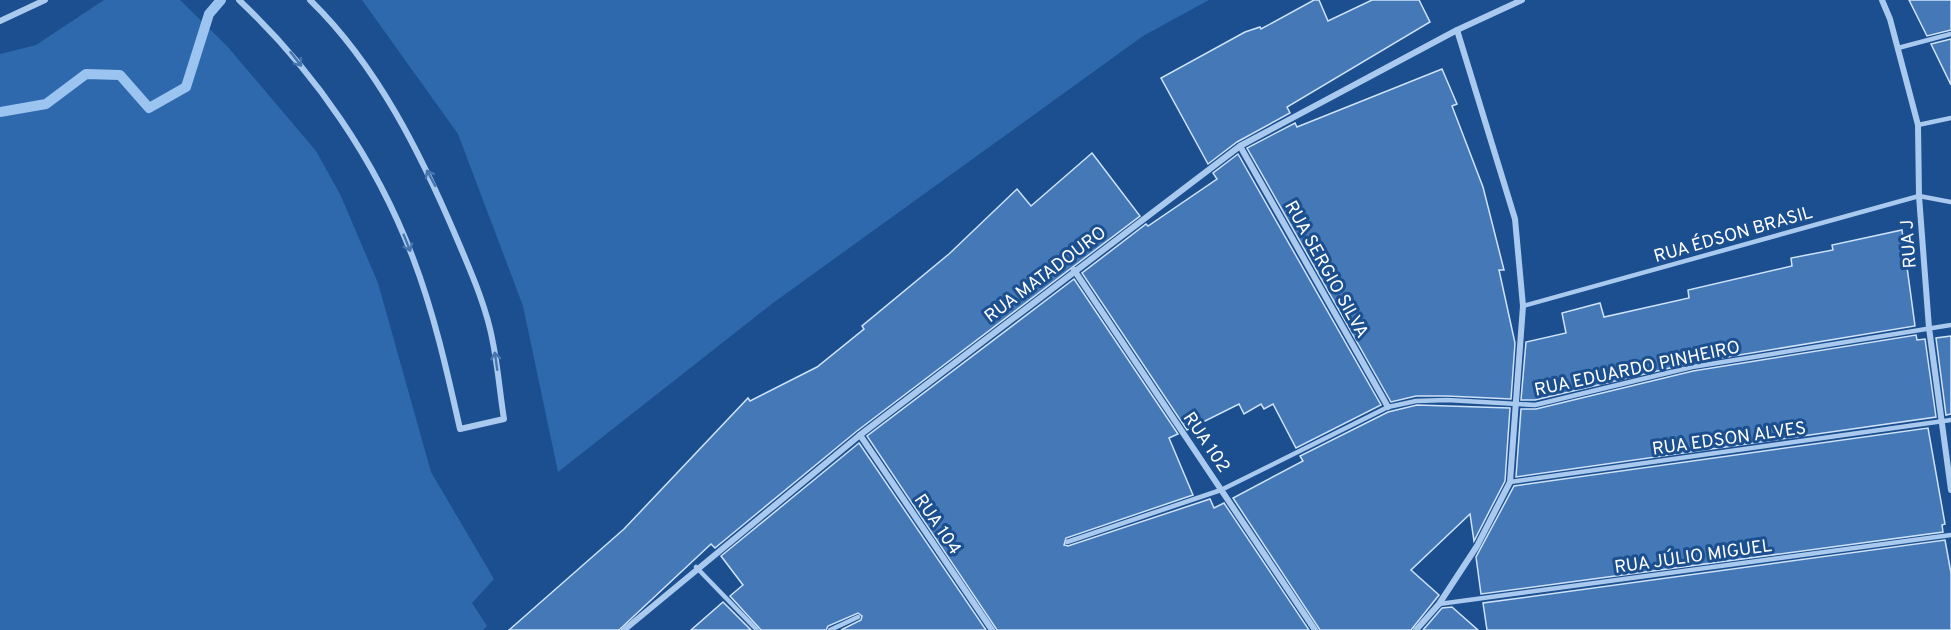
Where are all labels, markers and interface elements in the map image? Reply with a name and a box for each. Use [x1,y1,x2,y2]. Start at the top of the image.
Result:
one-way arrow [289,51,302,67]
one-way arrow [425,170,436,188]
street label: RUA SERGIO SILVA [1278,197,1373,343]
street label: RUA ÉDSON BRASIL [1651,200,1815,269]
street label: RUA J [1896,219,1923,269]
street label: RUA MATADOURO [980,222,1111,329]
one-way arrow [402,233,413,252]
street label: RUA EDUARDO PINHEIRO [1532,336,1742,403]
one-way arrow [490,352,501,372]
street label: RUA 102 [1177,408,1234,478]
street label: RUA EDSON ALVES [1651,417,1808,462]
street label: RUA 104 [908,490,965,560]
street label: RUA JÚLIO MIGUEL [1613,533,1773,580]

